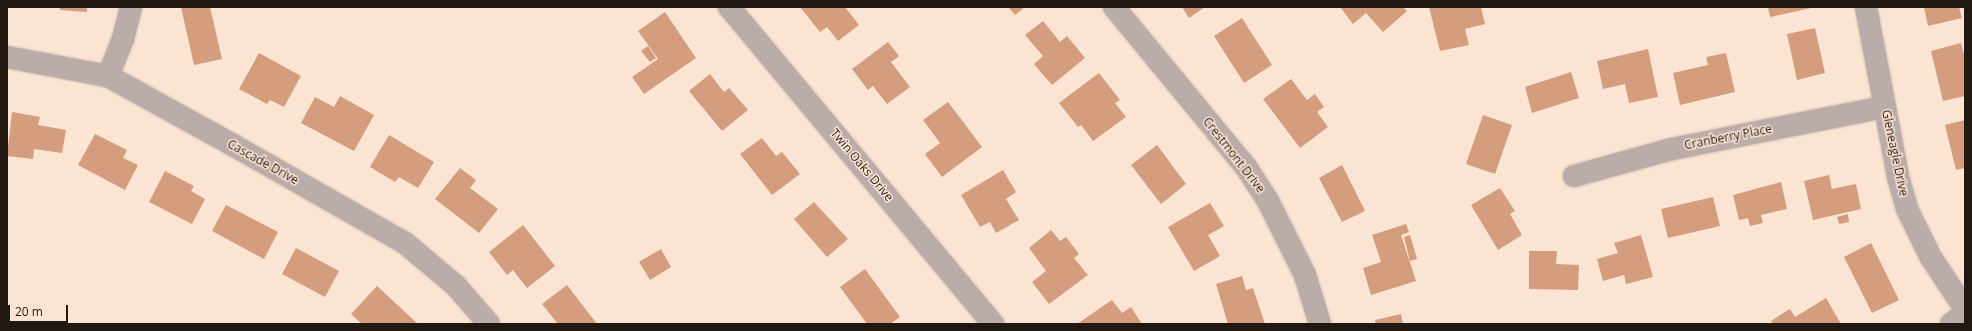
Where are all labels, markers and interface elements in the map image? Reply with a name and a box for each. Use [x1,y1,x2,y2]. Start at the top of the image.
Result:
street label: Gleneagle Drive [1879,108,1911,198]
street label: Crestmont Drive [1200,114,1268,196]
street label: Cranberry Place [1683,121,1773,153]
street label: Twin Oaks Drive [828,126,896,204]
street label: Cascade Drive [225,137,301,187]
scale bar [10,297,70,323]
text: 20 m [15,303,43,320]

